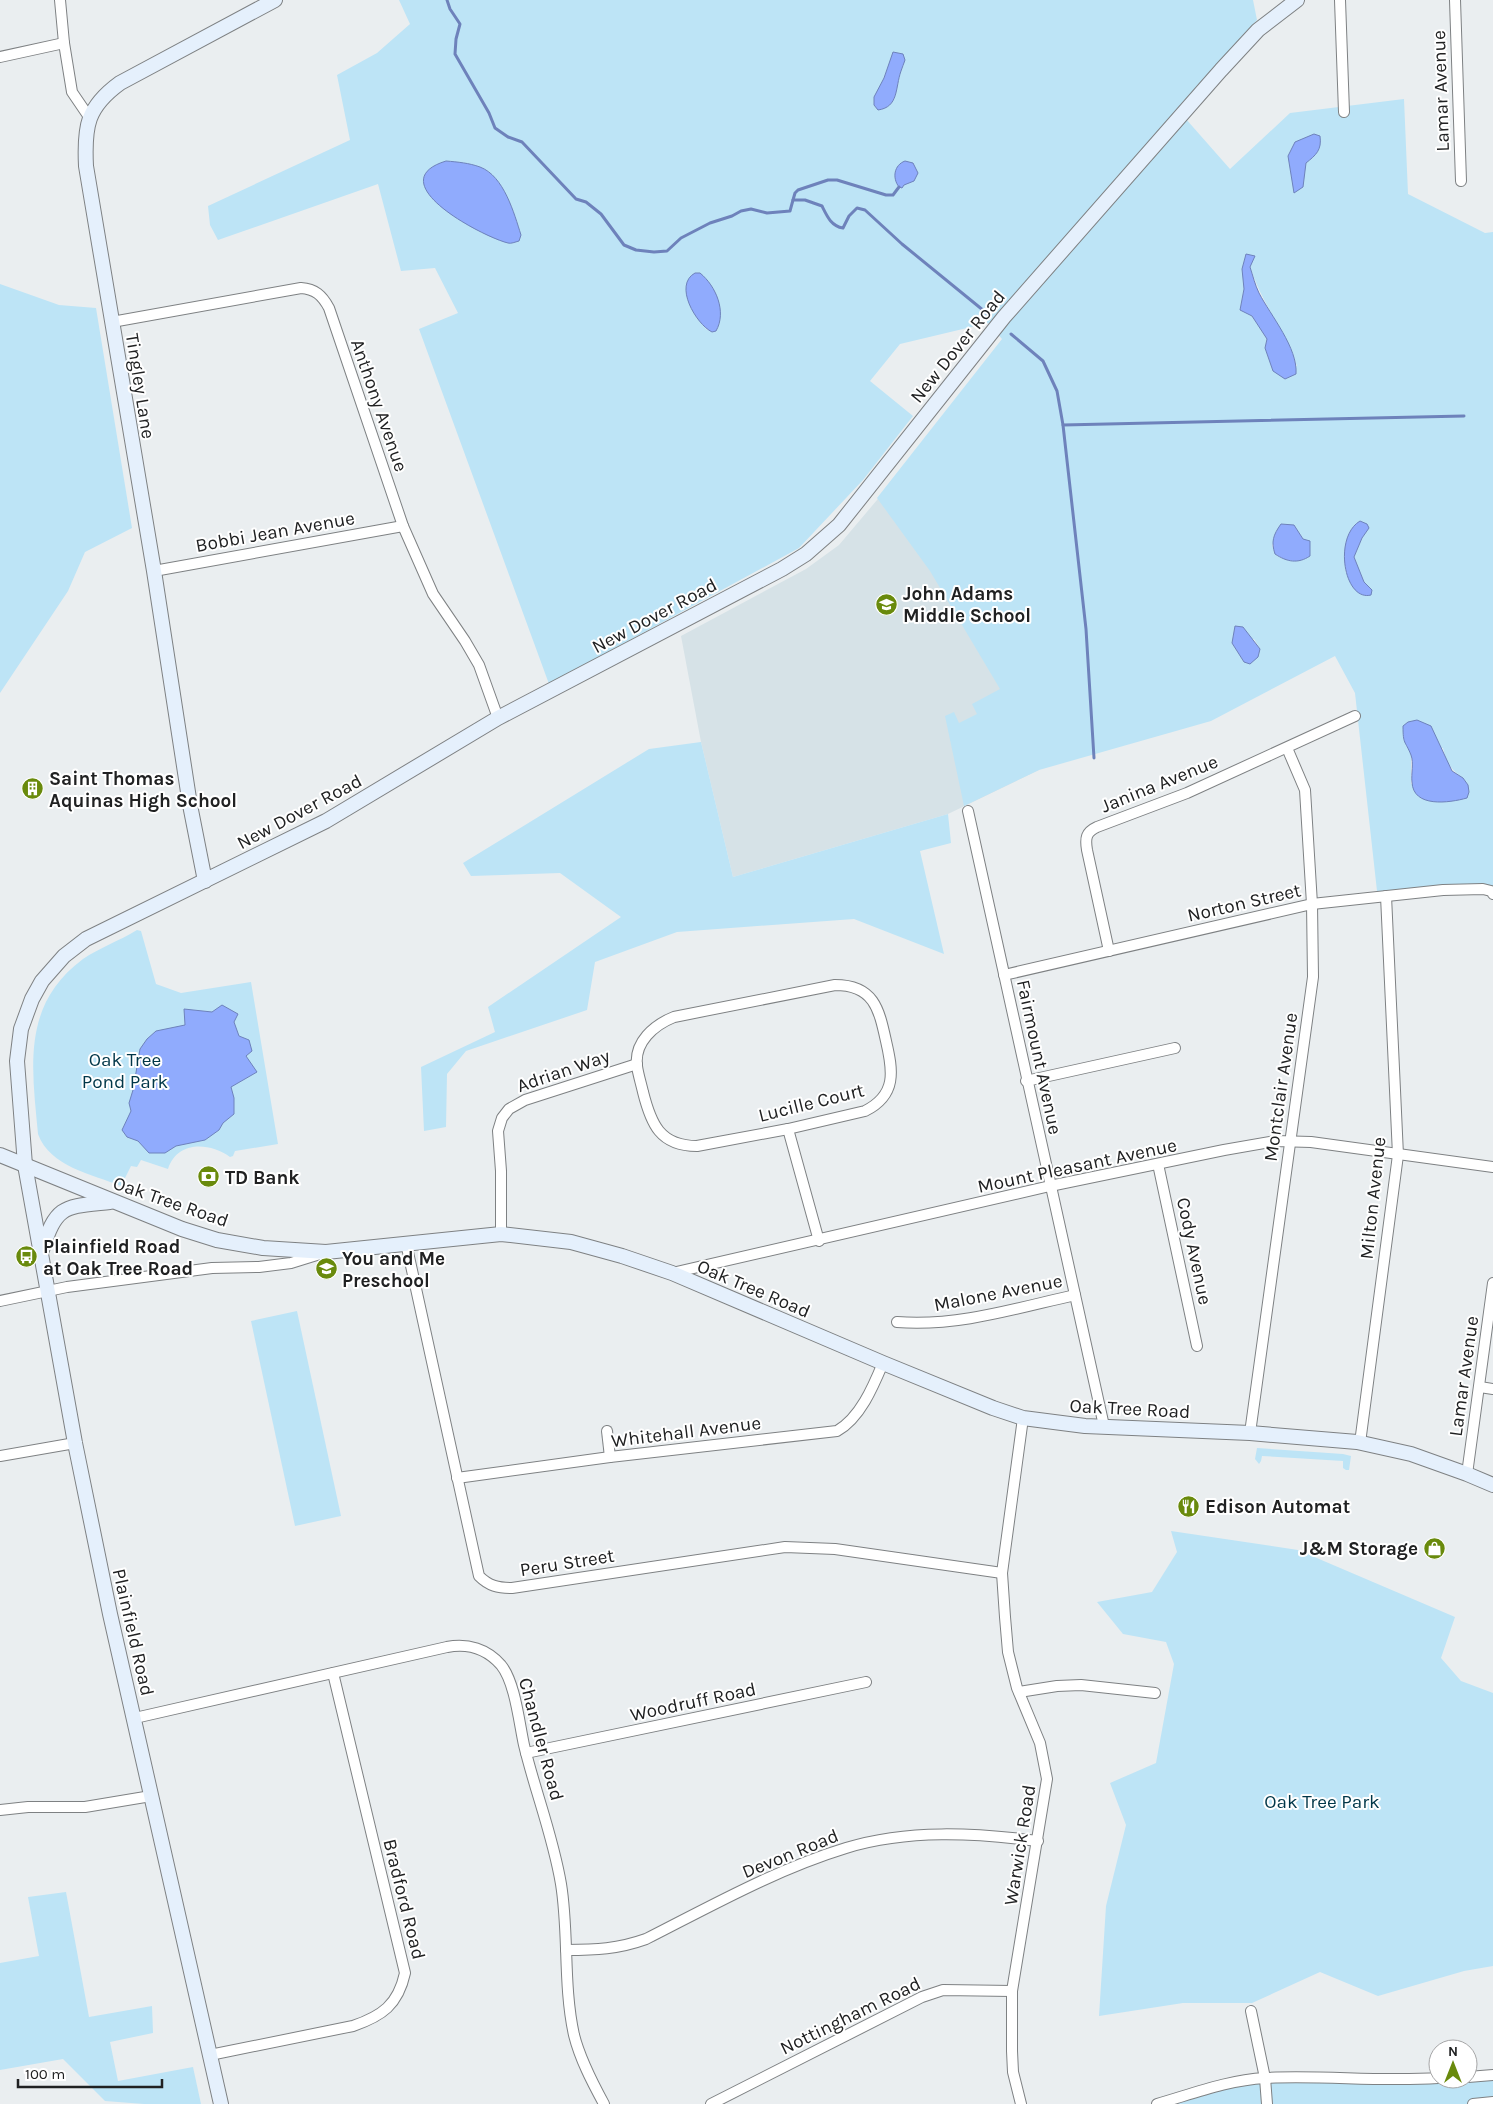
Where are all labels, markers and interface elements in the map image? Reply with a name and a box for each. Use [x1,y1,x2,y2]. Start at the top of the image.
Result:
street label: Lamar Avenue [1428,30,1454,152]
street label: New Dover Road [906,286,1010,407]
street label: Tingley Lane [121,332,159,440]
street label: Anthony Avenue [346,336,412,474]
street label: Bobbi Jean Avenue [194,507,356,557]
street label: New Dover Road [588,574,721,658]
place label: John Adams Middle School [903,583,1031,627]
school or university icon: John Adams Middle School [875,592,899,616]
street label: Janina Avenue [1098,750,1221,817]
place label: Saint Thomas Aquinas High School [49,768,237,812]
street label: New Dover Road [233,770,366,854]
building icon: Saint Thomas Aquinas High School [21,777,45,801]
street label: Norton Street [1185,879,1303,927]
street label: Fairmount Avenue [1012,978,1066,1137]
street label: Montclair Avenue [1260,1011,1302,1163]
street label: Adrian Way [514,1045,613,1097]
park label: Oak Tree Pond Park [82,1049,169,1093]
street label: Lucille Court [756,1079,866,1127]
street label: Mount Pleasant Avenue [976,1134,1179,1198]
street label: Milton Avenue [1356,1136,1390,1260]
bank icon: TD Bank [197,1165,221,1189]
place label: TD Bank [225,1167,299,1189]
street label: Oak Tree Road [110,1172,231,1232]
street label: Cody Avenue [1172,1196,1216,1307]
place label: Plainfield Road at Oak Tree Road [43,1236,193,1280]
bus stop icon: Plainfield Road at Oak Tree Road [15,1245,39,1269]
place label: You and Me Preschool [342,1248,445,1292]
street label: Oak Tree Road [694,1255,813,1323]
school or university icon: You and Me Preschool [314,1257,338,1281]
street label: Malone Avenue [932,1270,1064,1316]
street label: Lamar Avenue [1445,1314,1483,1438]
street label: Oak Tree Road [1069,1395,1191,1423]
street label: Whitehall Avenue [610,1412,762,1452]
restaurant icon: Edison Automat [1177,1494,1201,1518]
place label: Edison Automat [1205,1496,1350,1518]
shop icon: J&M Storage [1422,1536,1446,1560]
place label: J&M Storage [1300,1538,1418,1560]
street label: Peru Street [518,1545,616,1581]
street label: Plainfield Road [108,1566,158,1698]
street label: Chandler Road [514,1675,568,1803]
street label: Woodruff Road [628,1678,758,1726]
street label: Warwick Road [1000,1783,1040,1907]
park label: Oak Tree Park [1264,1791,1380,1813]
street label: Devon Road [739,1825,842,1883]
street label: Bradford Road [378,1837,430,1962]
street label: Nottingham Road [777,1972,924,2059]
north arrow [1428,2039,1478,2089]
text: N [1448,2043,1458,2060]
scale bar [18,2056,161,2088]
text: 100 m [25,2065,65,2083]

